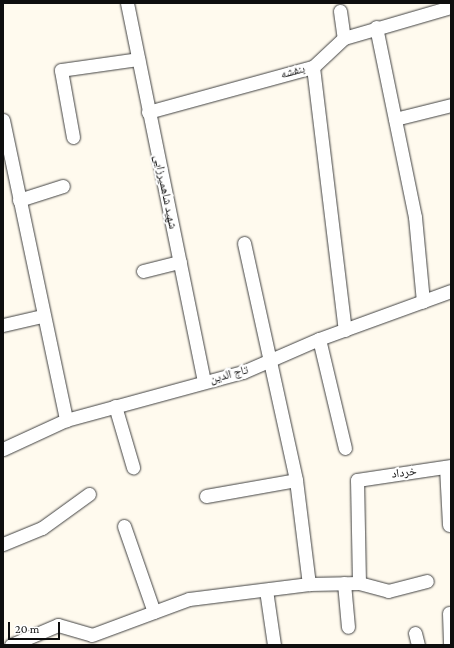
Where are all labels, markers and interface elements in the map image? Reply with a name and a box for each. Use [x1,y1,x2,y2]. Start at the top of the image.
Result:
street label: بنفشه [279,62,307,82]
street label: شهید شاهمیرزایی [150,153,180,231]
street label: تاج الدین [208,363,250,387]
street label: خرداد [390,464,418,482]
scale bar [10,614,62,640]
text: 20 m [15,622,39,636]

